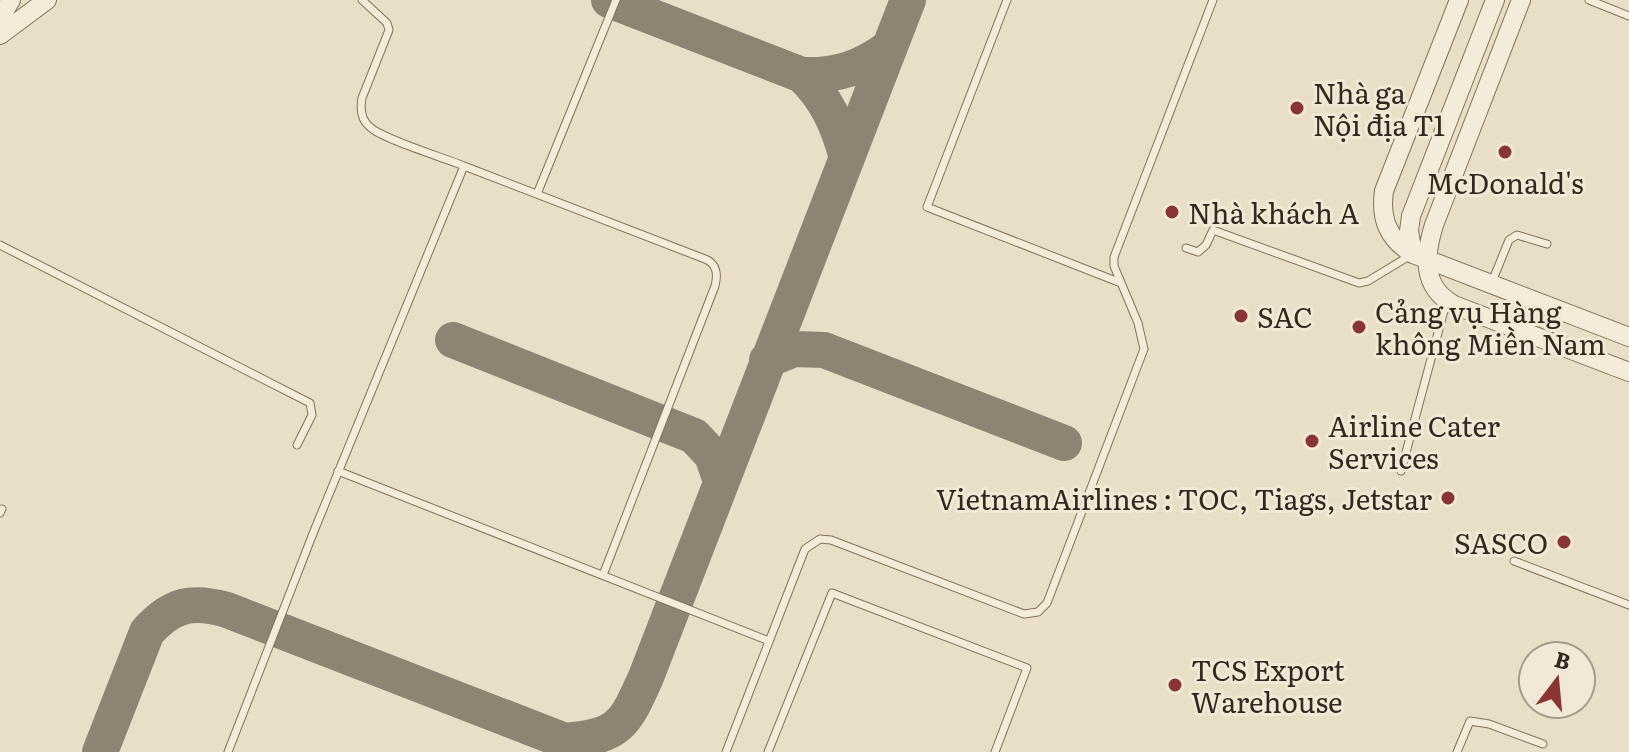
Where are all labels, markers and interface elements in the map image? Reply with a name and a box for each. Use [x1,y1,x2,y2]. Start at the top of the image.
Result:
place label: Nhà ga Nội địa T1 [1313,71,1445,145]
marker: Nhà ga Nội địa T1 [1288,99,1306,117]
marker: McDonald's [1496,143,1514,161]
place label: McDonald's [1426,161,1584,203]
place label: Nhà khách A [1188,191,1360,233]
marker: Nhà khách A [1163,203,1181,221]
place label: Cảng vụ Hàng không Miền Nam [1375,290,1606,364]
place label: SAC [1257,295,1313,337]
marker: SAC [1232,307,1250,325]
marker: Cảng vụ Hàng không Miền Nam [1350,318,1368,336]
place label: Airline Cater Services [1328,404,1501,478]
marker: Airline Cater Services [1303,432,1321,450]
place label: VietnamAirlines : TOC, Tiags, Jetstar [936,477,1433,519]
marker: VietnamAirlines : TOC, Tiags, Jetstar [1439,489,1457,507]
place label: SASCO [1454,521,1548,563]
marker: SASCO [1555,533,1573,551]
north arrow [1517,640,1597,720]
text: B [1551,641,1575,677]
place label: TCS Export Warehouse [1191,648,1345,722]
marker: TCS Export Warehouse [1166,676,1184,694]

